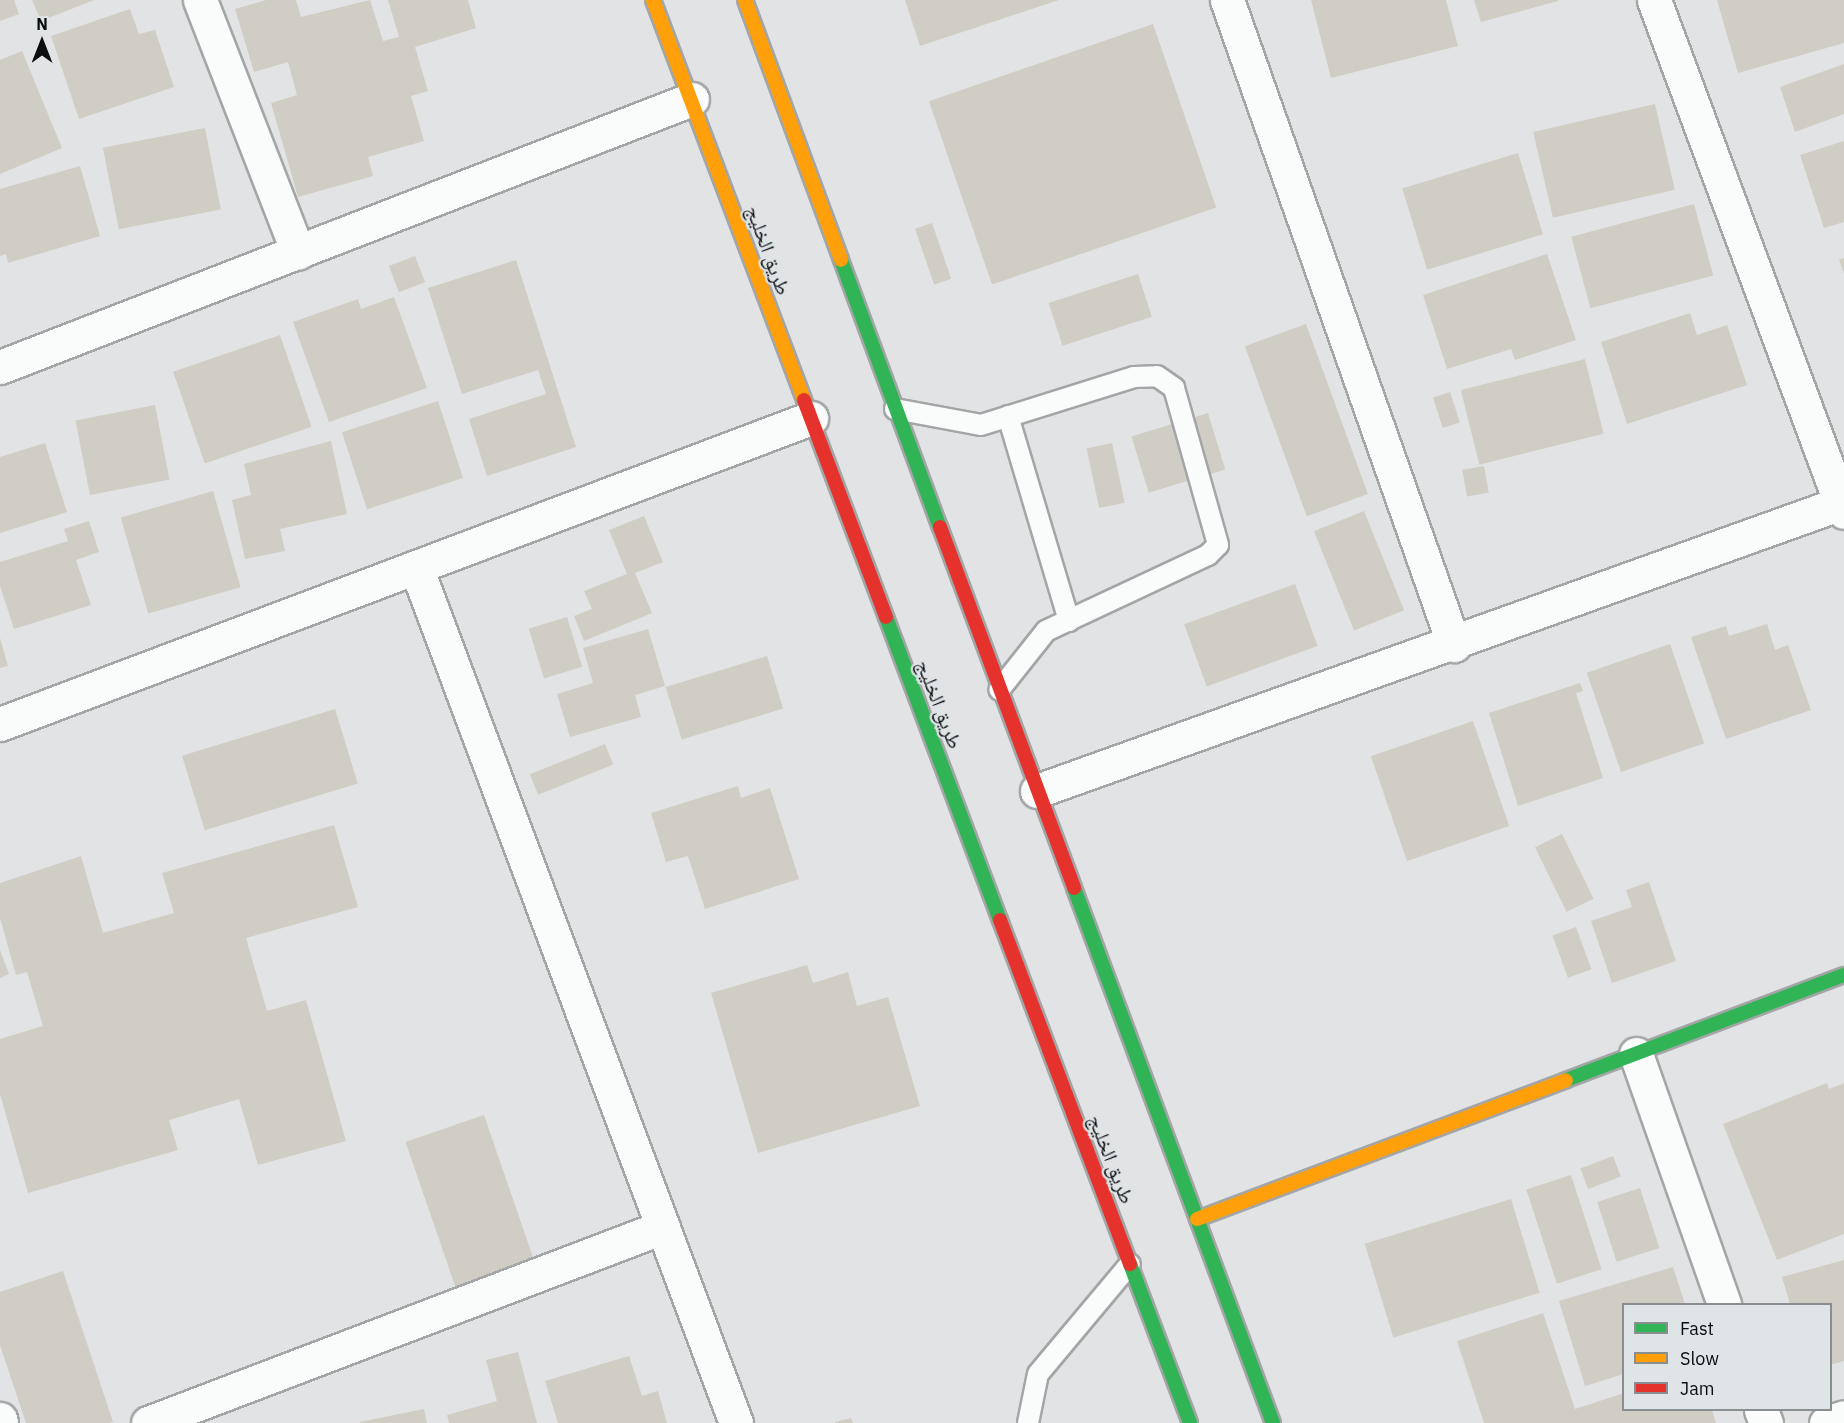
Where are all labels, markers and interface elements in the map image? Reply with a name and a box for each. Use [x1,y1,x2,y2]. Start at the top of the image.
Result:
north arrow [12,12,72,72]
text: N [36,14,48,34]
street label: طريق الخليج [742,202,796,298]
street label: طريق الخليج [912,656,968,752]
street label: طريق الخليج [1084,1111,1140,1207]
legend [1622,1303,1832,1411]
text: Fast [1680,1317,1714,1340]
text: Slow [1680,1347,1719,1370]
text: Jam [1680,1377,1715,1400]

